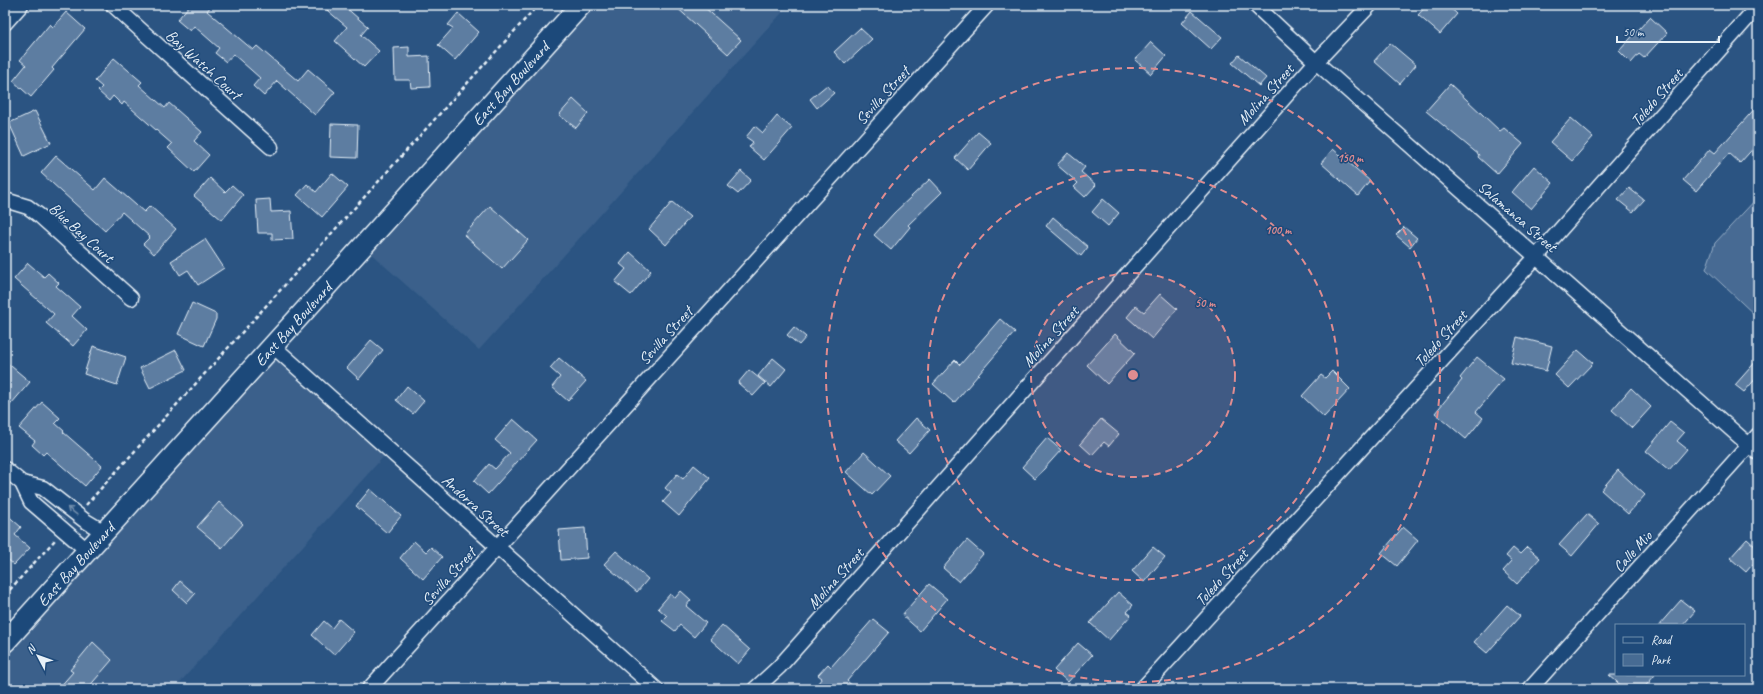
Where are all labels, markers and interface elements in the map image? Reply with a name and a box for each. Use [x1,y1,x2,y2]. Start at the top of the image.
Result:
scale bar [1617,18,1719,44]
text: 50 m [1623,24,1645,40]
street label: Bay Watch Court [161,25,247,106]
street label: East Bay Boulevard [468,36,556,130]
street label: Molina Street [1233,59,1299,129]
street label: Sevilla Street [851,60,916,129]
street label: Toledo Street [1626,63,1688,131]
text: 150 m [1337,150,1364,166]
street label: Salamanca Street [1474,177,1562,258]
street label: Blue Bay Court [45,198,119,268]
text: 100 m [1265,222,1292,238]
street label: East Bay Boulevard [251,276,338,370]
text: 50 m [1195,295,1216,311]
street label: Sevilla Street [634,300,699,369]
street label: Molina Street [1018,301,1084,371]
street label: Toledo Street [1410,305,1473,371]
centre of rings [1126,368,1140,382]
street label: Andorra Street [438,470,514,542]
one-way arrow [66,507,77,516]
street label: East Bay Boulevard [33,517,121,611]
street label: Calle Mio [1609,526,1658,577]
street label: Sevilla Street [417,541,482,610]
street label: Molina Street [803,543,869,613]
street label: Toledo Street [1191,544,1254,610]
legend [1615,624,1745,676]
text: Road [1651,632,1673,648]
north arrow [18,636,58,676]
text: N [23,641,39,657]
text: Park [1651,652,1672,668]

